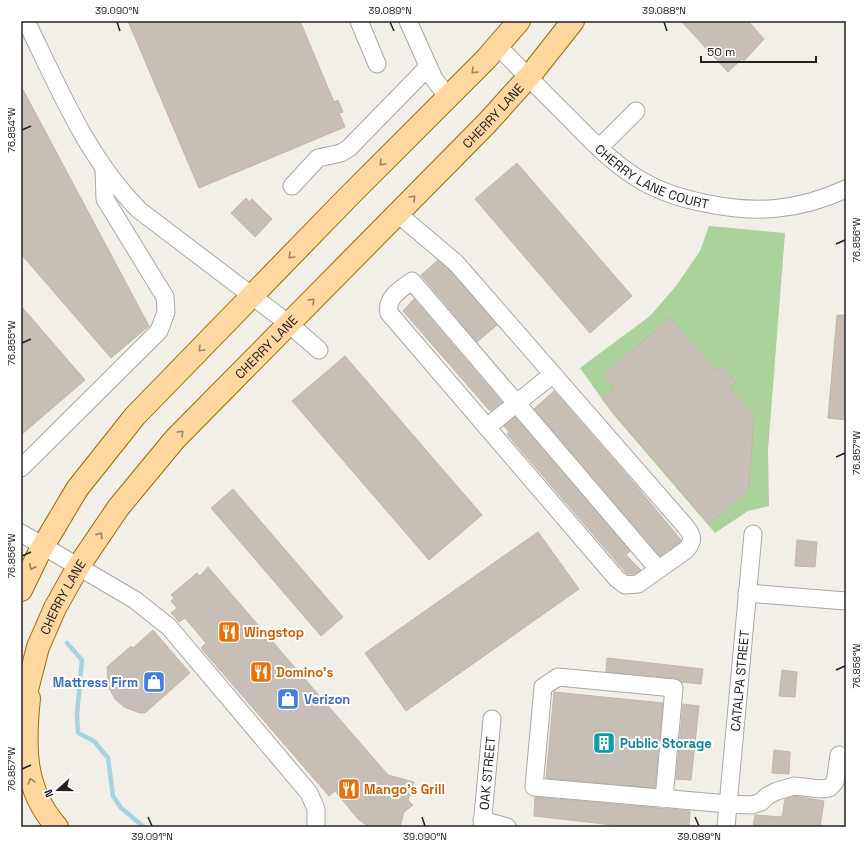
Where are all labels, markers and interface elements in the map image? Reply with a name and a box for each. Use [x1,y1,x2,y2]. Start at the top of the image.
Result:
text: 39.090°N [95,4,139,17]
text: 39.089°N [368,4,412,17]
text: 39.088°N [642,4,686,17]
scale bar [701,38,816,64]
text: 50 m [707,44,735,60]
one-way arrow [471,66,479,74]
street label: CHERRY LANE [459,80,528,152]
text: 76.854°W [5,107,18,153]
street label: CHERRY LANE COURT [591,140,711,213]
one-way arrow [379,158,387,166]
one-way arrow [408,195,416,203]
text: 76.856°W [850,217,863,263]
one-way arrow [288,251,296,259]
one-way arrow [307,298,315,306]
street label: CHERRY LANE [231,312,302,383]
text: 76.855°W [5,320,18,365]
one-way arrow [198,344,205,352]
one-way arrow [176,430,184,438]
text: 76.857°W [850,430,863,475]
one-way arrow [95,532,102,539]
text: 76.856°W [5,533,18,579]
street label: CHERRY LANE [36,556,90,637]
one-way arrow [29,563,37,571]
restaurant icon: Wingstop [216,619,242,645]
place label: Wingstop [244,624,304,641]
street label: CATALPA STREET [727,629,753,732]
text: 76.858°W [850,643,863,689]
restaurant icon: Domino's [248,659,274,685]
place label: Domino's [276,664,334,681]
shop icon: Mattress Firm [141,669,167,695]
place label: Mattress Firm [53,674,138,691]
shop icon: Verizon [275,686,301,712]
place label: Verizon [304,691,350,708]
building icon: Public Storage [591,730,617,756]
street label: OAK STREET [476,735,499,811]
place label: Public Storage [620,735,712,752]
text: 76.857°W [5,746,18,791]
north arrow [38,770,78,810]
restaurant icon: Mango's Grill [336,776,362,802]
one-way arrow [27,778,36,785]
place label: Mango's Grill [364,781,445,798]
text: N [41,788,57,800]
text: 39.091°N [131,830,173,843]
text: 39.090°N [403,830,447,843]
text: 39.089°N [677,830,721,843]

